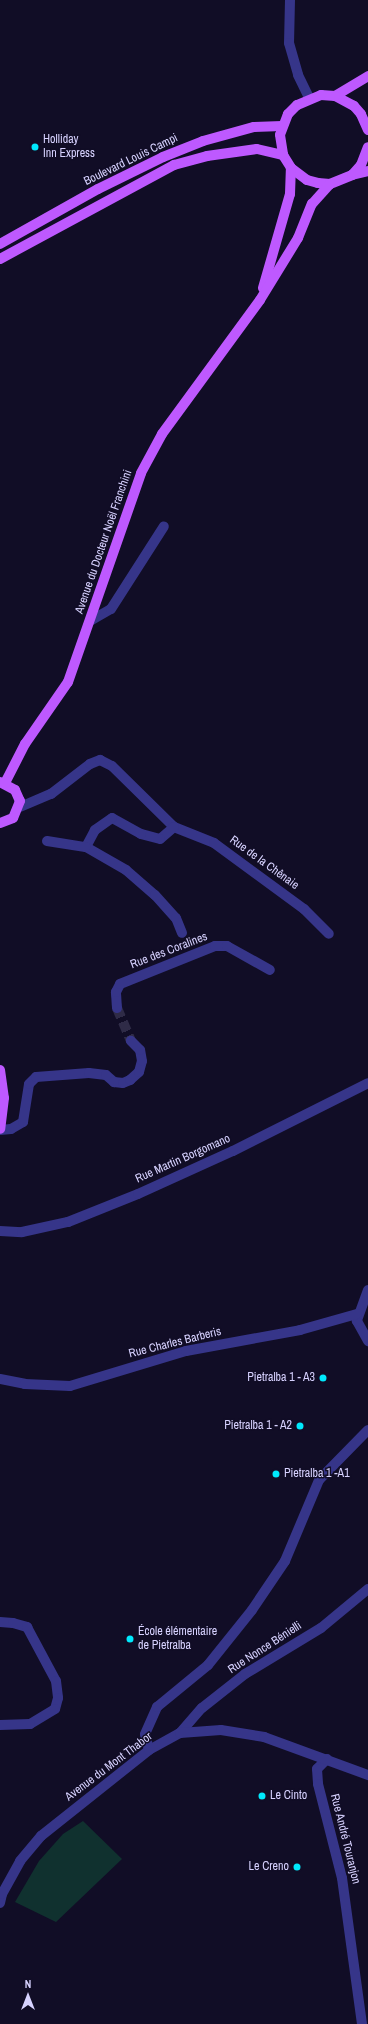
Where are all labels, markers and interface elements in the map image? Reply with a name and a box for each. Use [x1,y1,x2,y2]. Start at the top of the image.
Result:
street label: Boulevard Louis Campi [82,131,180,189]
place label: Holliday Inn Express [43,133,95,161]
marker: Holliday Inn Express [30,142,40,152]
street label: Avenue du Docteur Noël Franchini [73,468,135,616]
street label: Rue de la Chênaie [227,833,301,893]
street label: Rue des Coralines [128,930,210,972]
street label: Rue Martin Borgomano [133,1132,233,1186]
street label: Rue Charles Barberis [127,1325,223,1361]
place label: Pietralba 1 - A3 [247,1371,315,1385]
marker: Pietralba 1 - A3 [318,1373,328,1383]
place label: Pietralba 1 - A2 [224,1419,292,1433]
marker: Pietralba 1 - A2 [295,1421,305,1431]
place label: Pietralba 1 -A1 [284,1467,350,1481]
marker: Pietralba 1 -A1 [271,1469,281,1479]
street label: Rue Nonce Bénielli [226,1619,304,1677]
place label: École élémentaire de Pietralba [138,1625,217,1653]
marker: École élémentaire de Pietralba [125,1634,135,1644]
street label: Avenue du Mont Thabor [63,1730,155,1804]
place label: Le Cinto [270,1789,307,1803]
marker: Le Cinto [257,1791,267,1801]
street label: Rue André Touranjon [327,1792,363,1886]
place label: Le Creno [249,1860,289,1874]
marker: Le Creno [292,1862,302,1872]
north arrow [8,1976,48,2016]
text: N [25,1977,31,1991]

